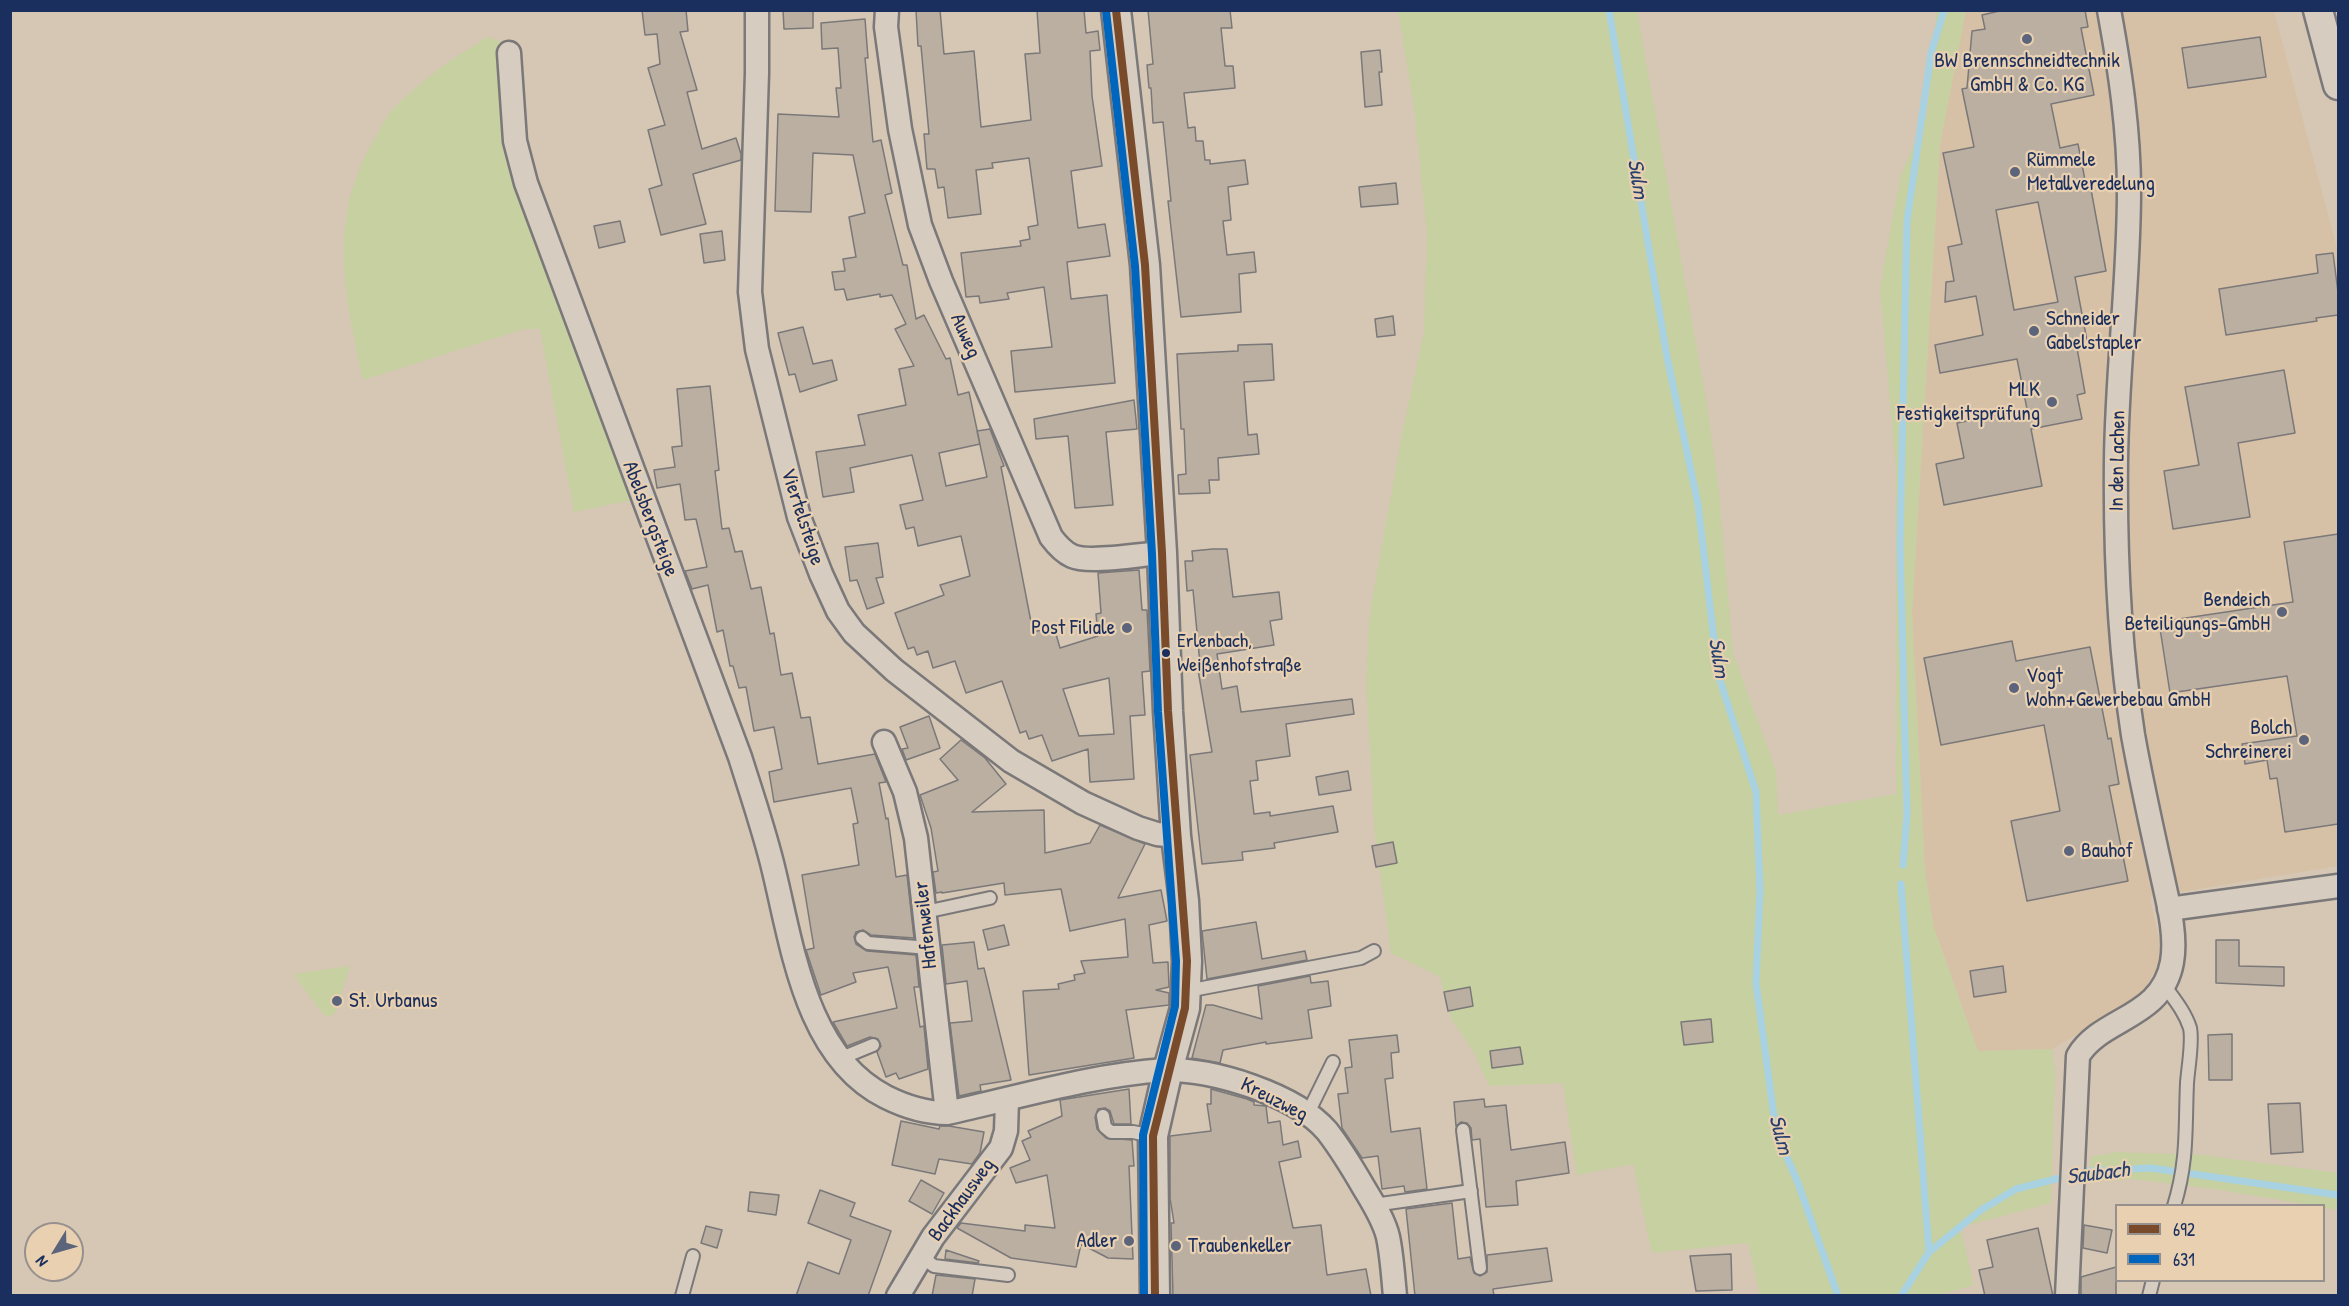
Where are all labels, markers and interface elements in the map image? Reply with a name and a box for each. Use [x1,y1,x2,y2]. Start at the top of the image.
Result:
marker: BW Brennschneidtechnik GmbH & Co. KG [2020,32,2034,46]
place label: BW Brennschneidtechnik GmbH & Co. KG [1934,48,2120,98]
place label: Rümmele Metallveredelung [2027,147,2155,197]
water label: Sulm [1621,157,1653,201]
marker: Rümmele Metallveredelung [2008,165,2022,179]
place label: Schneider Gabelstapler [2046,306,2141,356]
street label: Auweg [944,310,986,362]
marker: Schneider Gabelstapler [2027,324,2041,338]
place label: MLK Festigkeitsprüfung [1897,377,2040,427]
marker: MLK Festigkeitsprüfung [2045,395,2059,409]
street label: In den Lachen [2105,410,2131,512]
street label: Abelsbergsteige [616,458,684,580]
street label: Viertelsteige [775,465,829,569]
place label: Bendeich Beteiligungs-GmbH [2124,587,2270,637]
marker: Bendeich Beteiligungs-GmbH [2275,605,2289,619]
place label: Post Filiale [1031,615,1115,641]
marker: Post Filiale [1120,621,1134,635]
place label: Erlenbach, Weißenhofstraße [1177,630,1302,677]
water label: Sulm [1702,636,1734,680]
marker: Erlenbach, Weißenhofstraße [1160,647,1172,659]
place label: Vogt Wohn+Gewerbebau GmbH [2026,663,2210,713]
marker: Vogt Wohn+Gewerbebau GmbH [2007,681,2021,695]
place label: Bolch Schreinerei [2205,715,2292,765]
marker: Bolch Schreinerei [2297,733,2311,747]
place label: Bauhof [2081,838,2133,864]
marker: Bauhof [2062,844,2076,858]
street label: Hafenweiler [909,880,943,970]
place label: St. Urbanus [349,988,438,1014]
marker: St. Urbanus [330,994,344,1008]
street label: Kreuzweg [1236,1072,1312,1128]
water label: Sulm [1762,1112,1798,1158]
street label: Backhausweg [923,1153,1001,1247]
water label: Saubach [2065,1157,2131,1191]
legend [2115,1204,2325,1282]
text: 692 [2173,1217,2195,1242]
north arrow [24,1222,84,1282]
place label: Adler [1077,1228,1117,1254]
place label: Traubenkeller [1188,1233,1292,1259]
marker: Adler [1122,1234,1136,1248]
marker: Traubenkeller [1169,1239,1183,1253]
text: 631 [2173,1247,2195,1272]
text: N [30,1252,53,1272]

